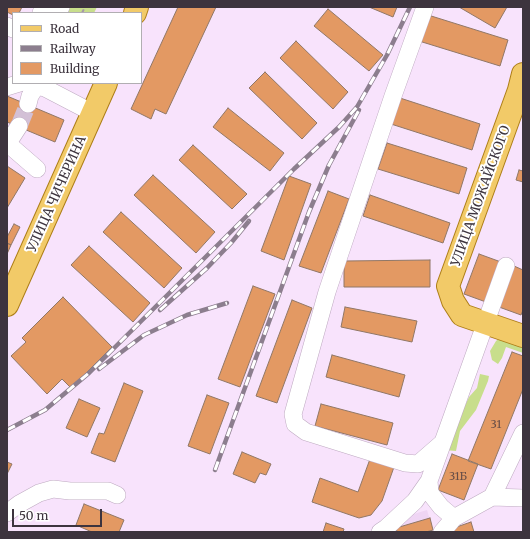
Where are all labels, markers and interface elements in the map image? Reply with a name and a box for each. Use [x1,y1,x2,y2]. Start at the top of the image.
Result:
legend [12,12,142,84]
text: Road [50,21,79,36]
text: Railway [50,41,96,56]
text: Building [50,61,99,76]
street label: УЛИЦА МОЖАЙСКОГО [448,123,514,269]
street label: УЛИЦА ЧИЧЕРИНА [24,133,90,255]
house number: 31 [491,418,501,432]
house number: 31Б [449,470,467,484]
scale bar [14,501,104,527]
text: 50 m [19,508,48,523]

